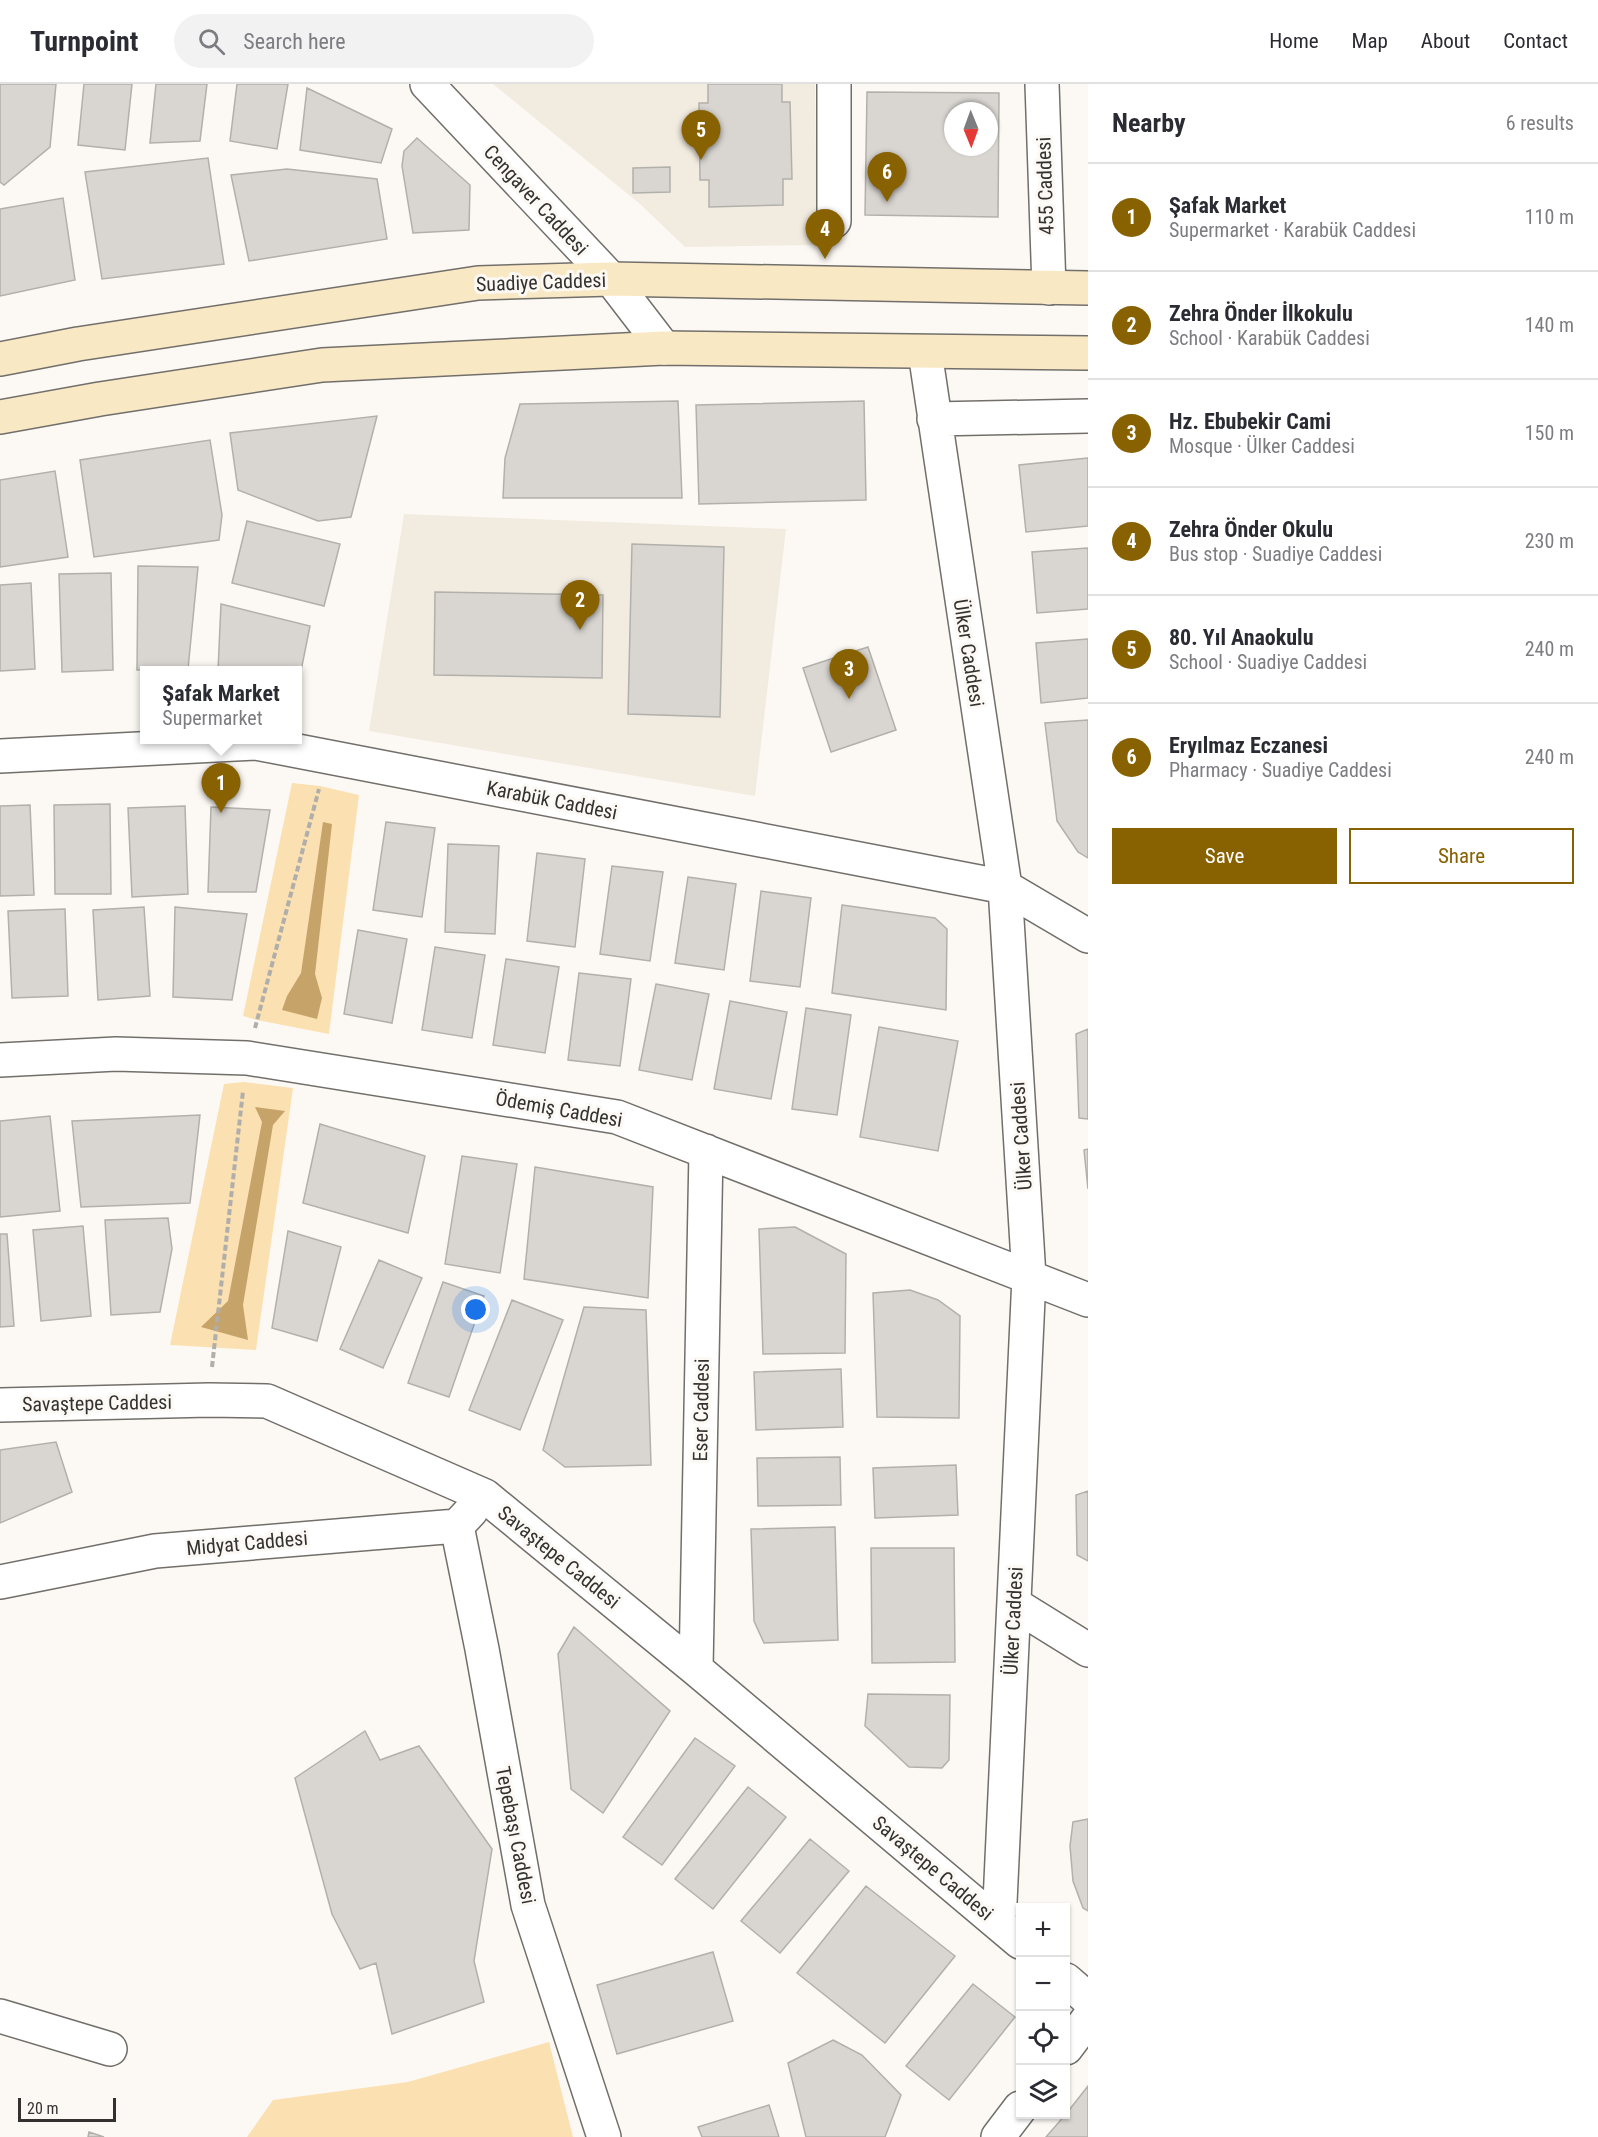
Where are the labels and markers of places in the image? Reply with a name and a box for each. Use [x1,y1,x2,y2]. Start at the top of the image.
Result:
pin: 5 [682,110,720,160]
pin: 6 [868,152,906,202]
pin: 4 [806,210,844,259]
pin: 2 [560,580,600,630]
pin: 3 [830,650,868,699]
pin: 1 [202,764,240,813]

